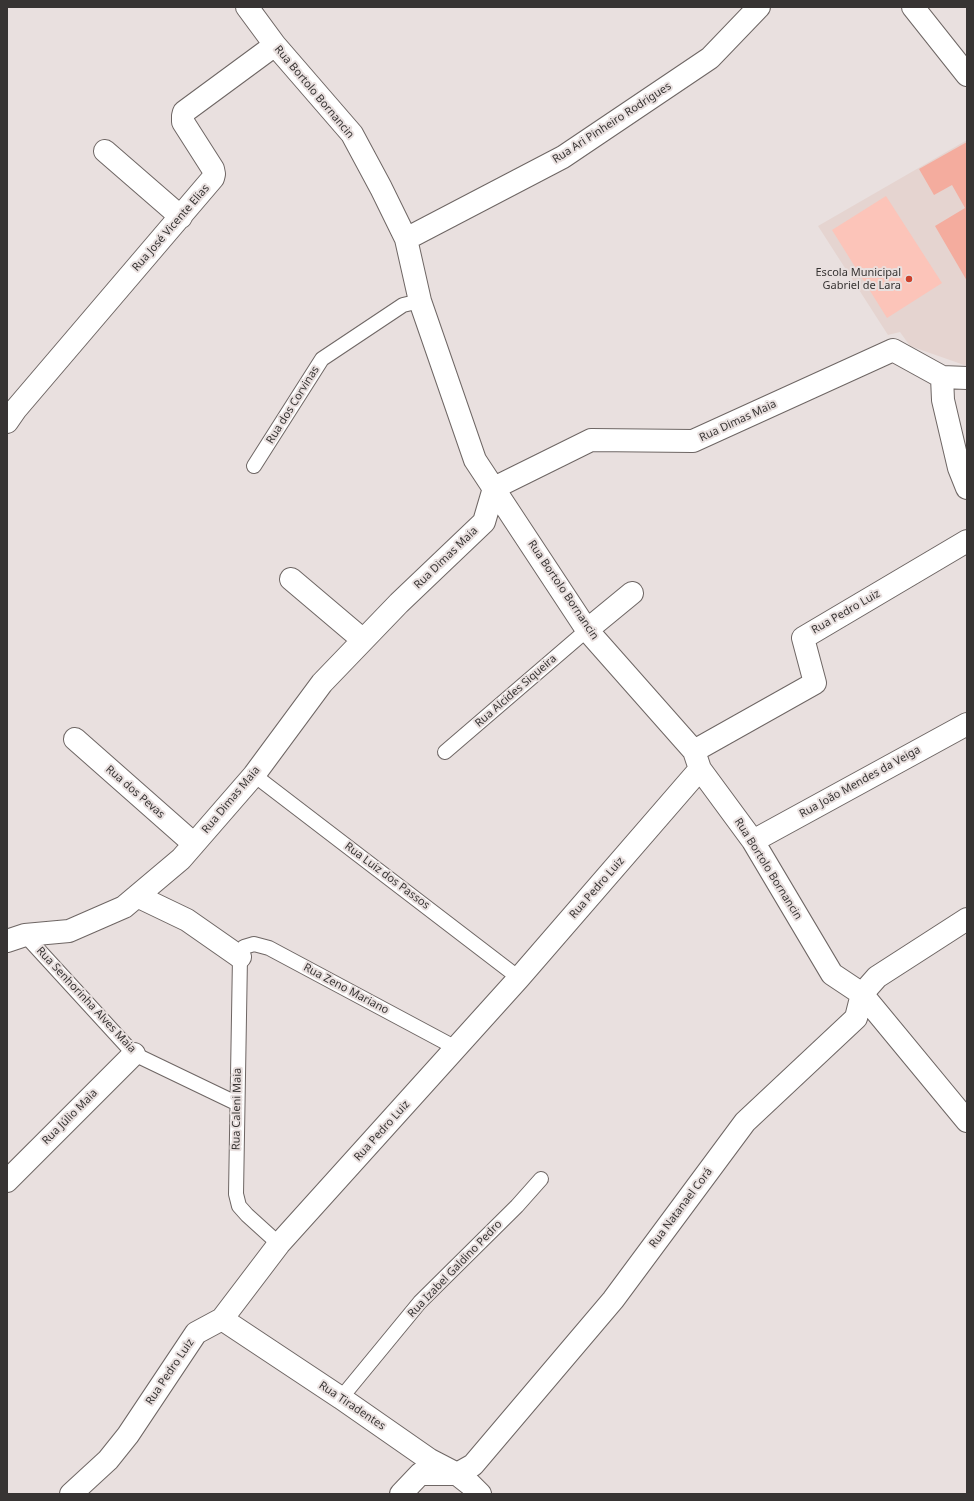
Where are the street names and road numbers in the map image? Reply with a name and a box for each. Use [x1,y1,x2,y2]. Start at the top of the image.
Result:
street label: Rua Bortolo Bornancin [271,43,357,141]
street label: Rua Ari Pinheiro Rodrigues [550,80,674,166]
street label: Rua José Vicente Elias [130,182,212,274]
street label: Rua dos Corvinas [264,364,322,446]
street label: Rua Dimas Maia [697,397,779,445]
street label: Rua Dimas Maia [411,524,481,592]
street label: Rua Bortolo Bornancin [525,538,601,642]
street label: Rua Pedro Luiz [809,587,883,637]
street label: Rua Alcides Siqueira [473,652,559,730]
street label: Rua João Mendes da Veiga [797,743,923,821]
street label: Rua dos Pevas [103,763,167,821]
street label: Rua Dimas Maia [199,764,263,836]
street label: Rua Bortolo Bornancin [731,816,805,922]
street label: Rua Luiz dos Passos [342,840,432,912]
street label: Rua Pedro Luiz [567,855,627,921]
street label: Rua Senhorinha Alves Maia [33,944,139,1056]
street label: Rua Zeno Mariano [301,961,391,1017]
street label: Rua Caleni Maia [230,1068,244,1150]
street label: Rua Júlio Maia [40,1087,100,1147]
street label: Rua Pedro Luiz [351,1098,413,1164]
street label: Rua Natanael Corá [647,1166,715,1250]
street label: Rua Izabel Galdino Pedro [405,1218,505,1320]
street label: Rua Pedro Luiz [143,1337,197,1407]
street label: Rua Tiradentes [316,1379,388,1433]

